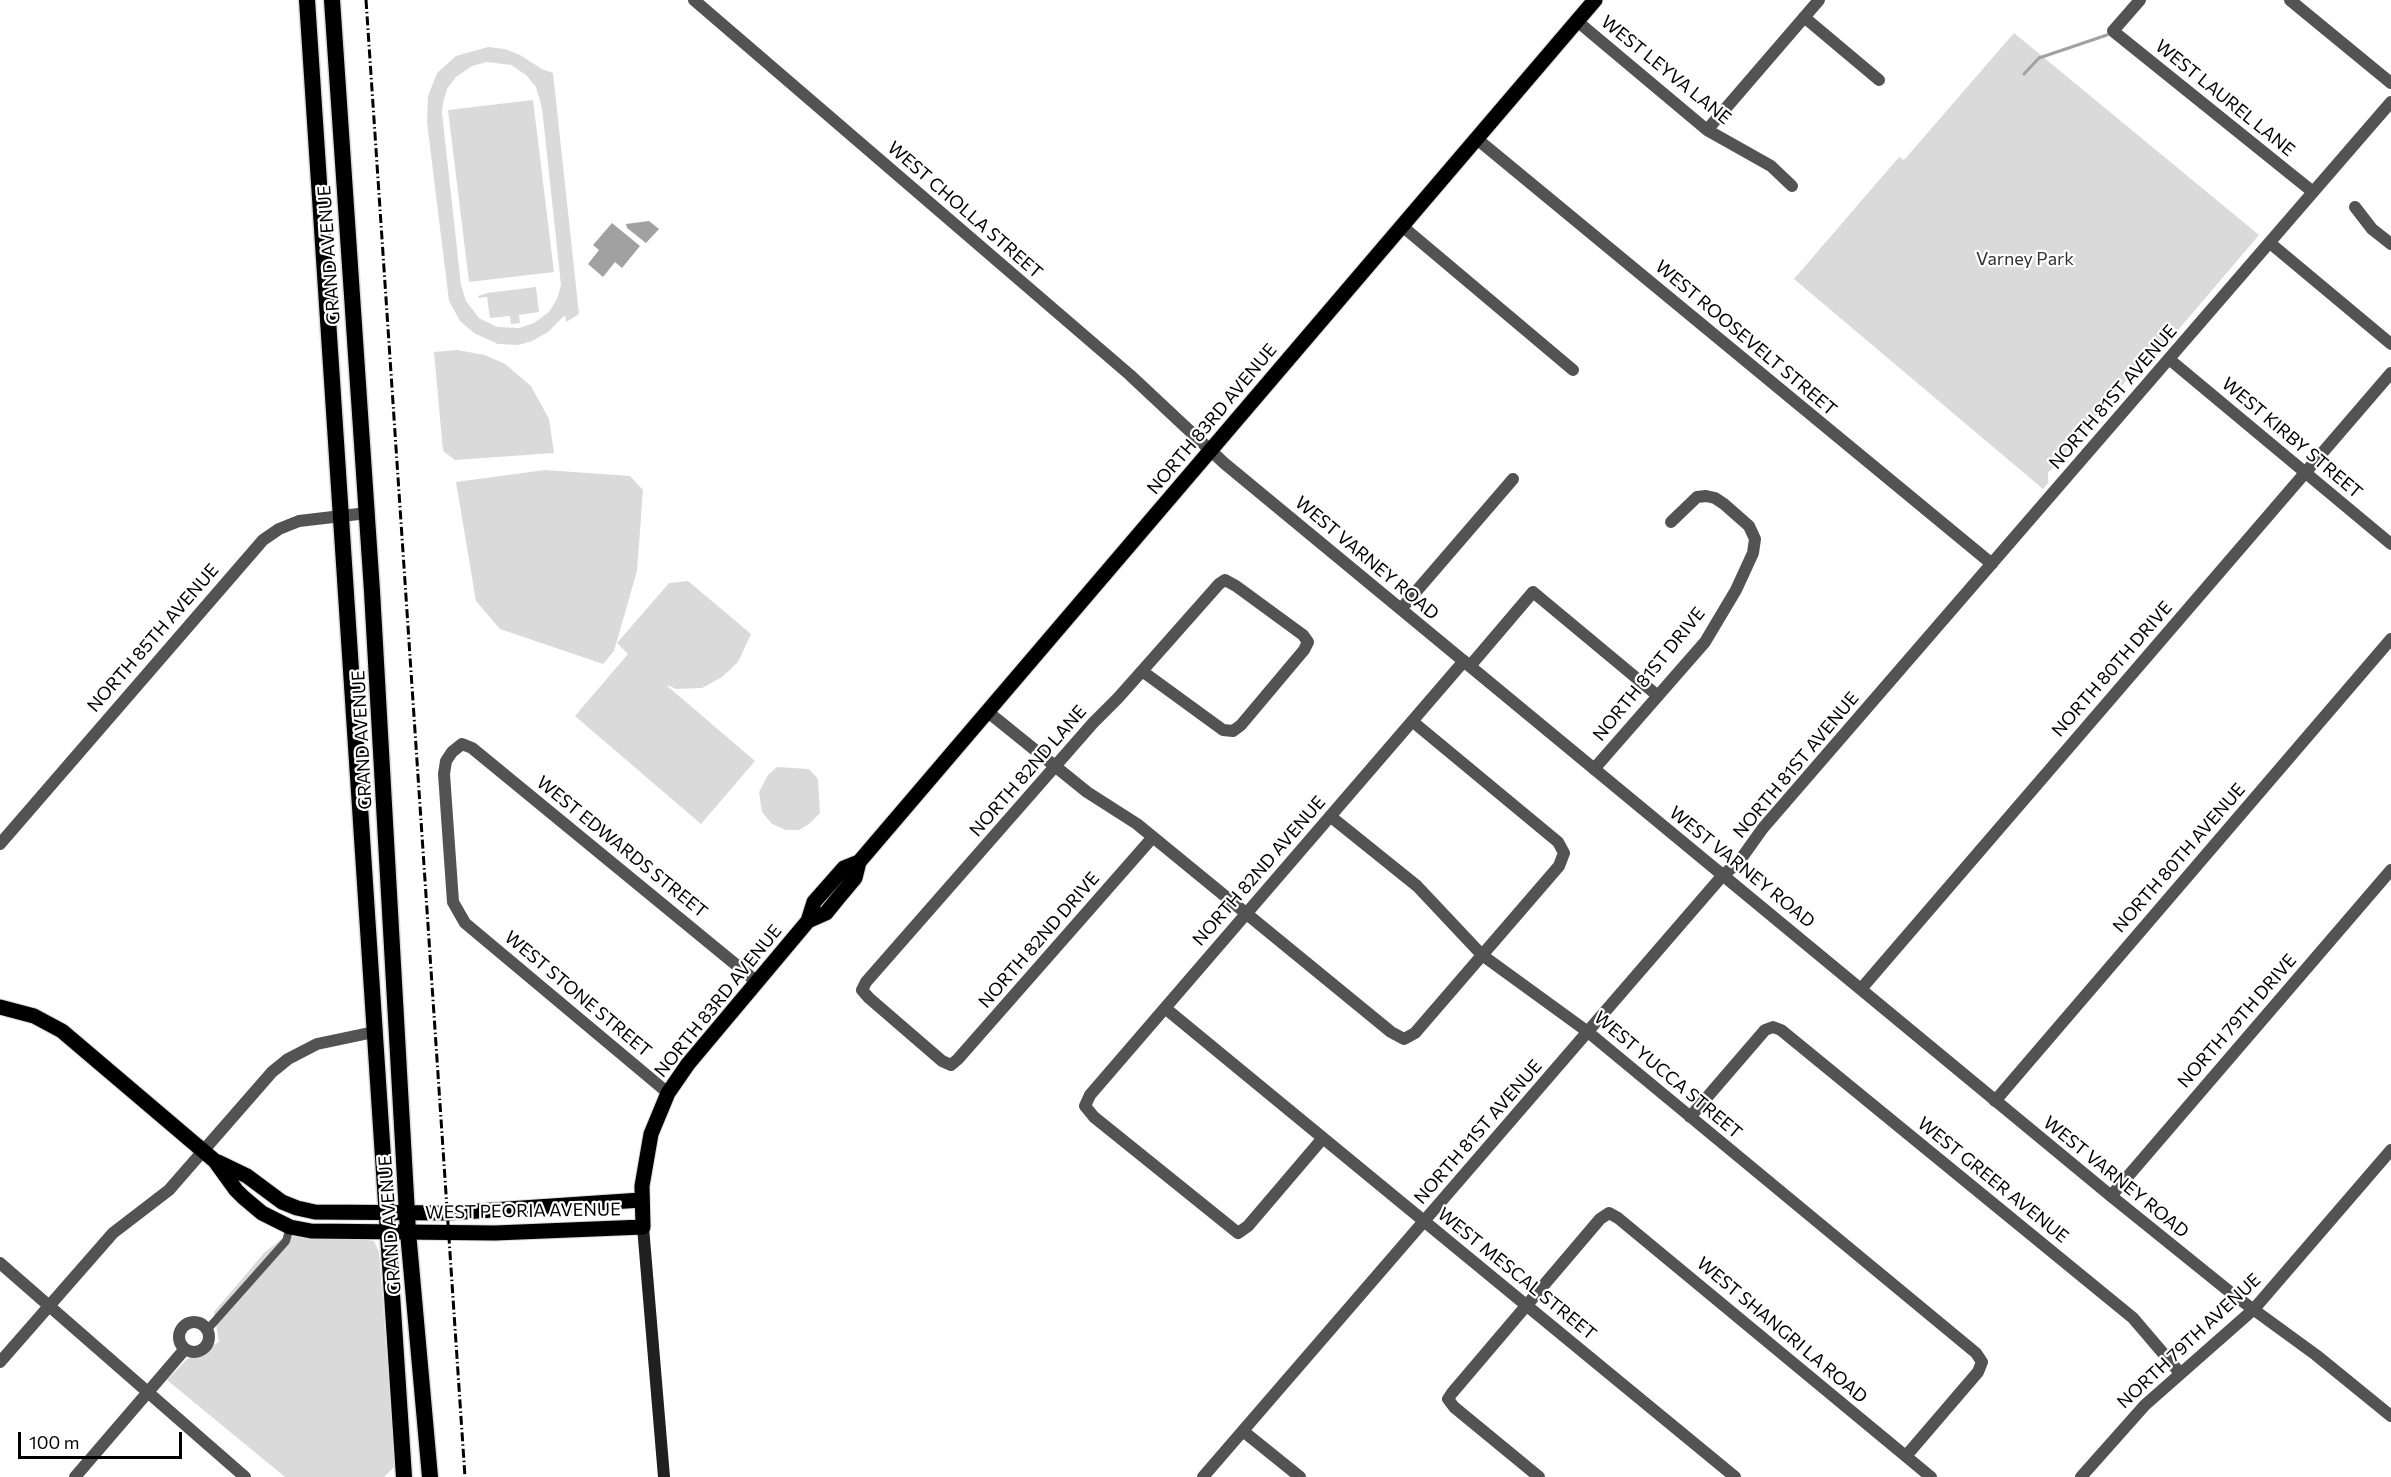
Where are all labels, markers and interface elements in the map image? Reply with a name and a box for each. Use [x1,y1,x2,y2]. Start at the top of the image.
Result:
street label: WEST LEYVA LANE [1597,11,1735,129]
street label: WEST LAUREL LANE [2151,35,2299,161]
street label: WEST CHOLLA STREET [883,137,1047,283]
street label: GRAND AVENUE [313,185,345,325]
park label: Varney Park [1976,248,2074,270]
street label: WEST ROOSEVELT STREET [1651,256,1841,420]
street label: NORTH 81ST AVENUE [2045,321,2181,473]
street label: NORTH 83RD AVENUE [1143,339,1281,499]
street label: WEST KIRBY STREET [2217,373,2367,503]
street label: WEST VARNEY ROAD [1291,492,1443,624]
street label: NORTH 85TH AVENUE [83,559,223,717]
street label: NORTH 80TH DRIVE [2047,597,2177,741]
street label: NORTH 81ST DRIVE [1588,603,1710,745]
street label: GRAND AVENUE [348,670,376,810]
street label: NORTH 81ST AVENUE [1729,688,1863,842]
street label: NORTH 82ND LANE [965,701,1091,841]
street label: WEST EDWARDS STREET [532,771,712,923]
street label: NORTH 80TH AVENUE [2108,779,2250,937]
street label: NORTH 82ND AVENUE [1188,792,1330,950]
street label: WEST VARNEY ROAD [1665,802,1819,932]
street label: NORTH 82ND DRIVE [974,868,1104,1012]
street label: NORTH 83RD AVENUE [650,920,786,1082]
street label: WEST STONE STREET [500,926,656,1062]
street label: NORTH 79TH DRIVE [2173,950,2301,1092]
street label: WEST YUCCA STREET [1590,1007,1746,1143]
street label: NORTH 81ST AVENUE [1410,1056,1546,1208]
street label: WEST GREER AVENUE [1913,1112,2073,1248]
street label: WEST VARNEY ROAD [2039,1112,2193,1242]
street label: GRAND AVENUE [374,1155,406,1295]
street label: WEST PEORIA AVENUE [425,1198,621,1224]
street label: WEST MESCAL STREET [1433,1203,1601,1345]
street label: WEST SHANGRI LA ROAD [1692,1252,1872,1408]
street label: NORTH 79TH AVENUE [2113,1269,2265,1413]
scale bar [21,1420,184,1458]
text: 100 m [29,1431,79,1453]

